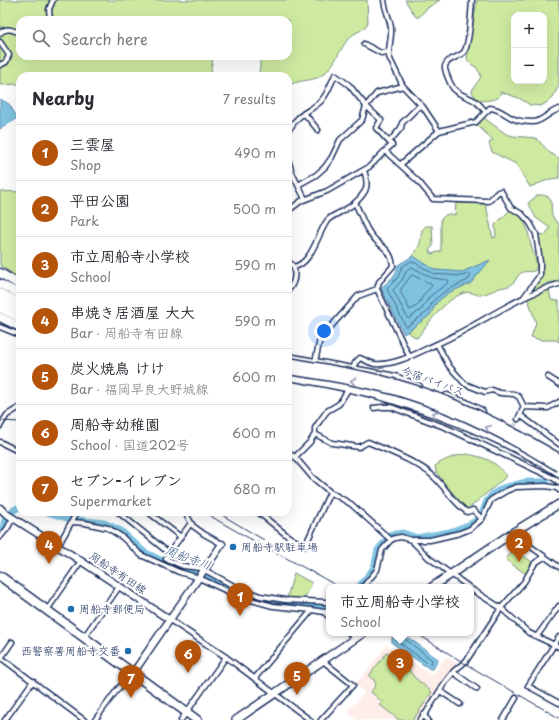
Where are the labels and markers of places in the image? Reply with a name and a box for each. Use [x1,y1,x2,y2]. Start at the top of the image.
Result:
pin: 2 [506,529,532,562]
pin: 4 [36,531,62,564]
place label: 周船寺駅駐車場 [241,538,318,555]
marker: 周船寺駅駐車場 [228,542,238,552]
pin: 1 [227,583,253,616]
place label: 周船寺郵便局 [79,600,145,617]
marker: 周船寺郵便局 [66,604,76,614]
pin: 6 [175,640,201,673]
place label: 西警察署周船寺交番 [21,642,120,659]
marker: 西警察署周船寺交番 [123,646,133,656]
pin: 3 [387,649,413,682]
pin: 5 [284,662,310,695]
pin: 7 [118,665,144,698]

